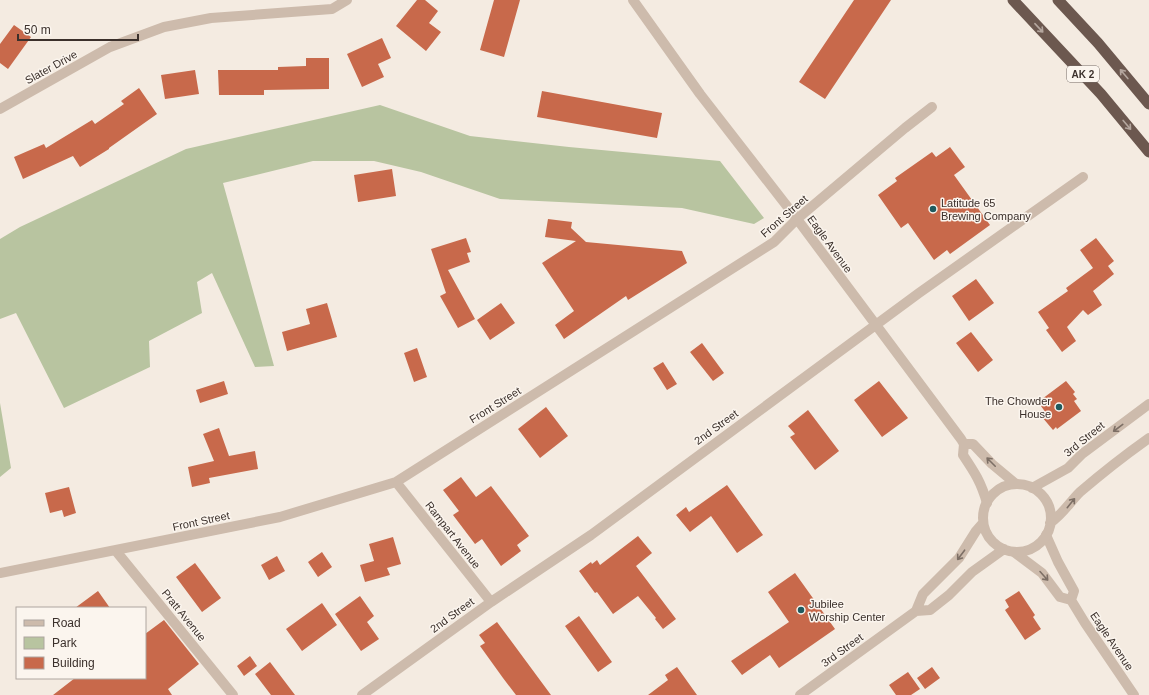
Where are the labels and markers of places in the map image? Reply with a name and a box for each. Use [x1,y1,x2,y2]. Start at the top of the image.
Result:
place label: Latitude 65 Brewing Company [941,197,1031,222]
marker: Latitude 65 Brewing Company [928,204,938,214]
place label: The Chowder House [985,395,1051,420]
marker: The Chowder House [1054,402,1064,412]
place label: Jubilee Worship Center [809,598,886,623]
marker: Jubilee Worship Center [796,605,806,615]

